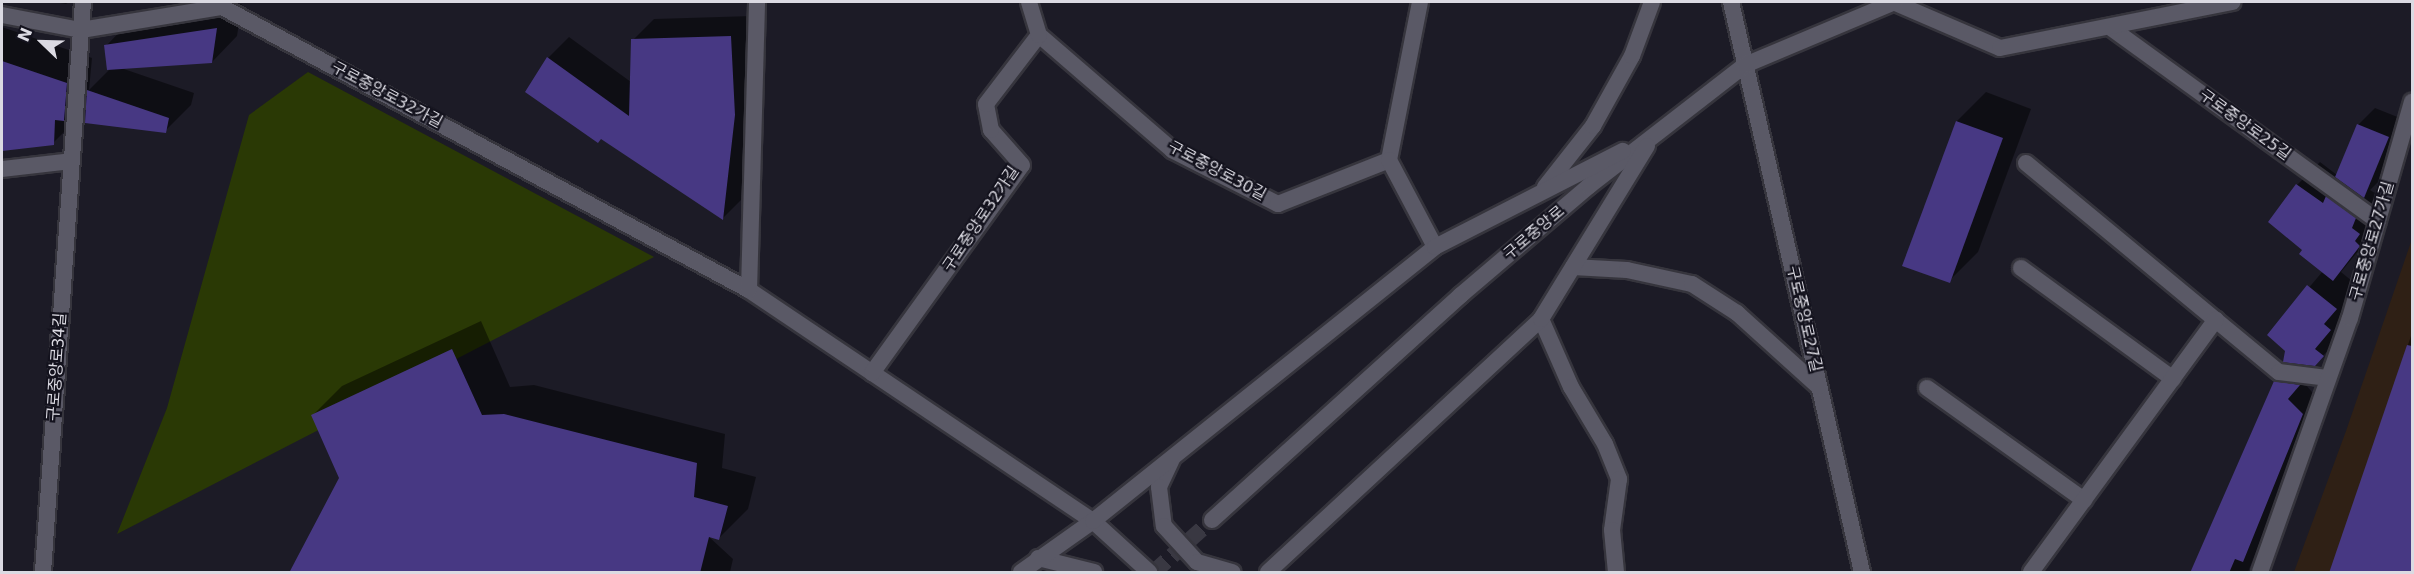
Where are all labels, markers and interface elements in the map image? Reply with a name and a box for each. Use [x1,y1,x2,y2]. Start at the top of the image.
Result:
north arrow [12,12,72,72]
text: N [14,25,36,45]
street label: 구로중앙로32가길 [328,58,446,132]
street label: 구로중앙로25길 [2195,85,2295,165]
street label: 구로중앙로30길 [1165,137,1269,205]
street label: 구로중앙로32가길 [939,162,1023,276]
street label: 구로중앙로27가길 [2346,179,2398,303]
street label: 구로중앙로 [1500,202,1568,264]
street label: 구로중앙로27길 [1782,264,1826,374]
street label: 구로중앙로34길 [44,312,70,422]

